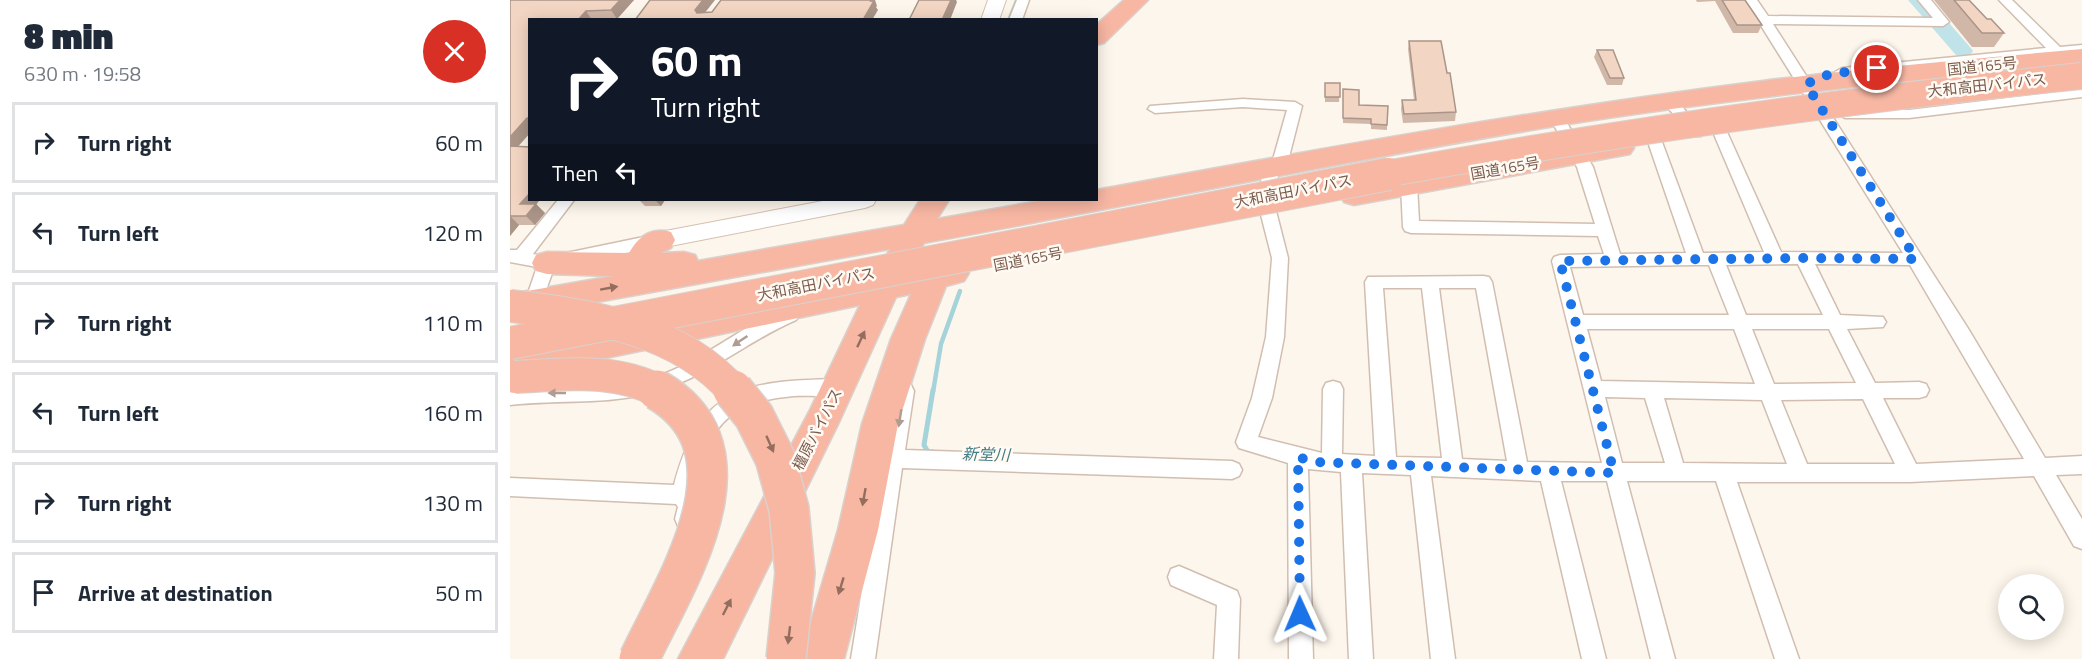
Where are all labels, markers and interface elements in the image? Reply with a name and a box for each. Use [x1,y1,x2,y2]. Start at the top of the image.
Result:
text: 8 min [24,8,113,63]
button: close [423,20,486,83]
text: 60 m [651,28,743,92]
icon: right [552,42,630,120]
pin [1851,42,1902,93]
icon: arrive [1860,51,1893,84]
street label: 国道165号 [1946,51,2018,81]
text: 630 m · 19:58 [24,58,141,89]
street label: 大和高田バイパス [1926,67,2048,103]
text: Turn right [651,86,760,127]
icon: right [27,126,60,159]
text: Turn right [78,126,172,160]
text: 60 m [435,126,483,160]
street label: 国道165号 [1468,151,1542,185]
text: Then [552,156,598,190]
icon: left [610,156,643,189]
street label: 大和高田バイパス [1232,168,1354,214]
icon: left [27,216,60,249]
text: Turn left [78,216,159,250]
text: 120 m [423,216,483,250]
street label: 国道165号 [991,241,1065,277]
street label: 大和高田バイパス [755,261,877,307]
one-way arrow [599,283,618,292]
icon: right [27,306,60,339]
text: Turn right [78,306,172,340]
text: 110 m [423,306,483,340]
one-way arrow [856,330,865,347]
one-way arrow [732,335,748,346]
street label: 橿原バイパス [786,384,848,474]
one-way arrow [547,388,566,398]
icon: left [27,396,60,429]
text: Turn left [78,396,159,430]
text: 160 m [423,396,483,430]
one-way arrow [896,409,905,428]
one-way arrow [765,435,775,453]
water label: 新堂川 [962,441,1012,467]
icon: right [27,486,60,519]
text: Turn right [78,486,172,520]
text: 130 m [423,486,483,520]
one-way arrow [859,487,868,506]
map controls [1998,574,2064,640]
button: search [1998,574,2064,640]
icon: arrive [27,576,60,609]
text: Arrive at destination [78,576,273,610]
text: 50 m [435,576,483,610]
one-way arrow [836,577,845,595]
position arrow [1268,582,1332,646]
one-way arrow [722,598,731,615]
one-way arrow [784,625,794,644]

